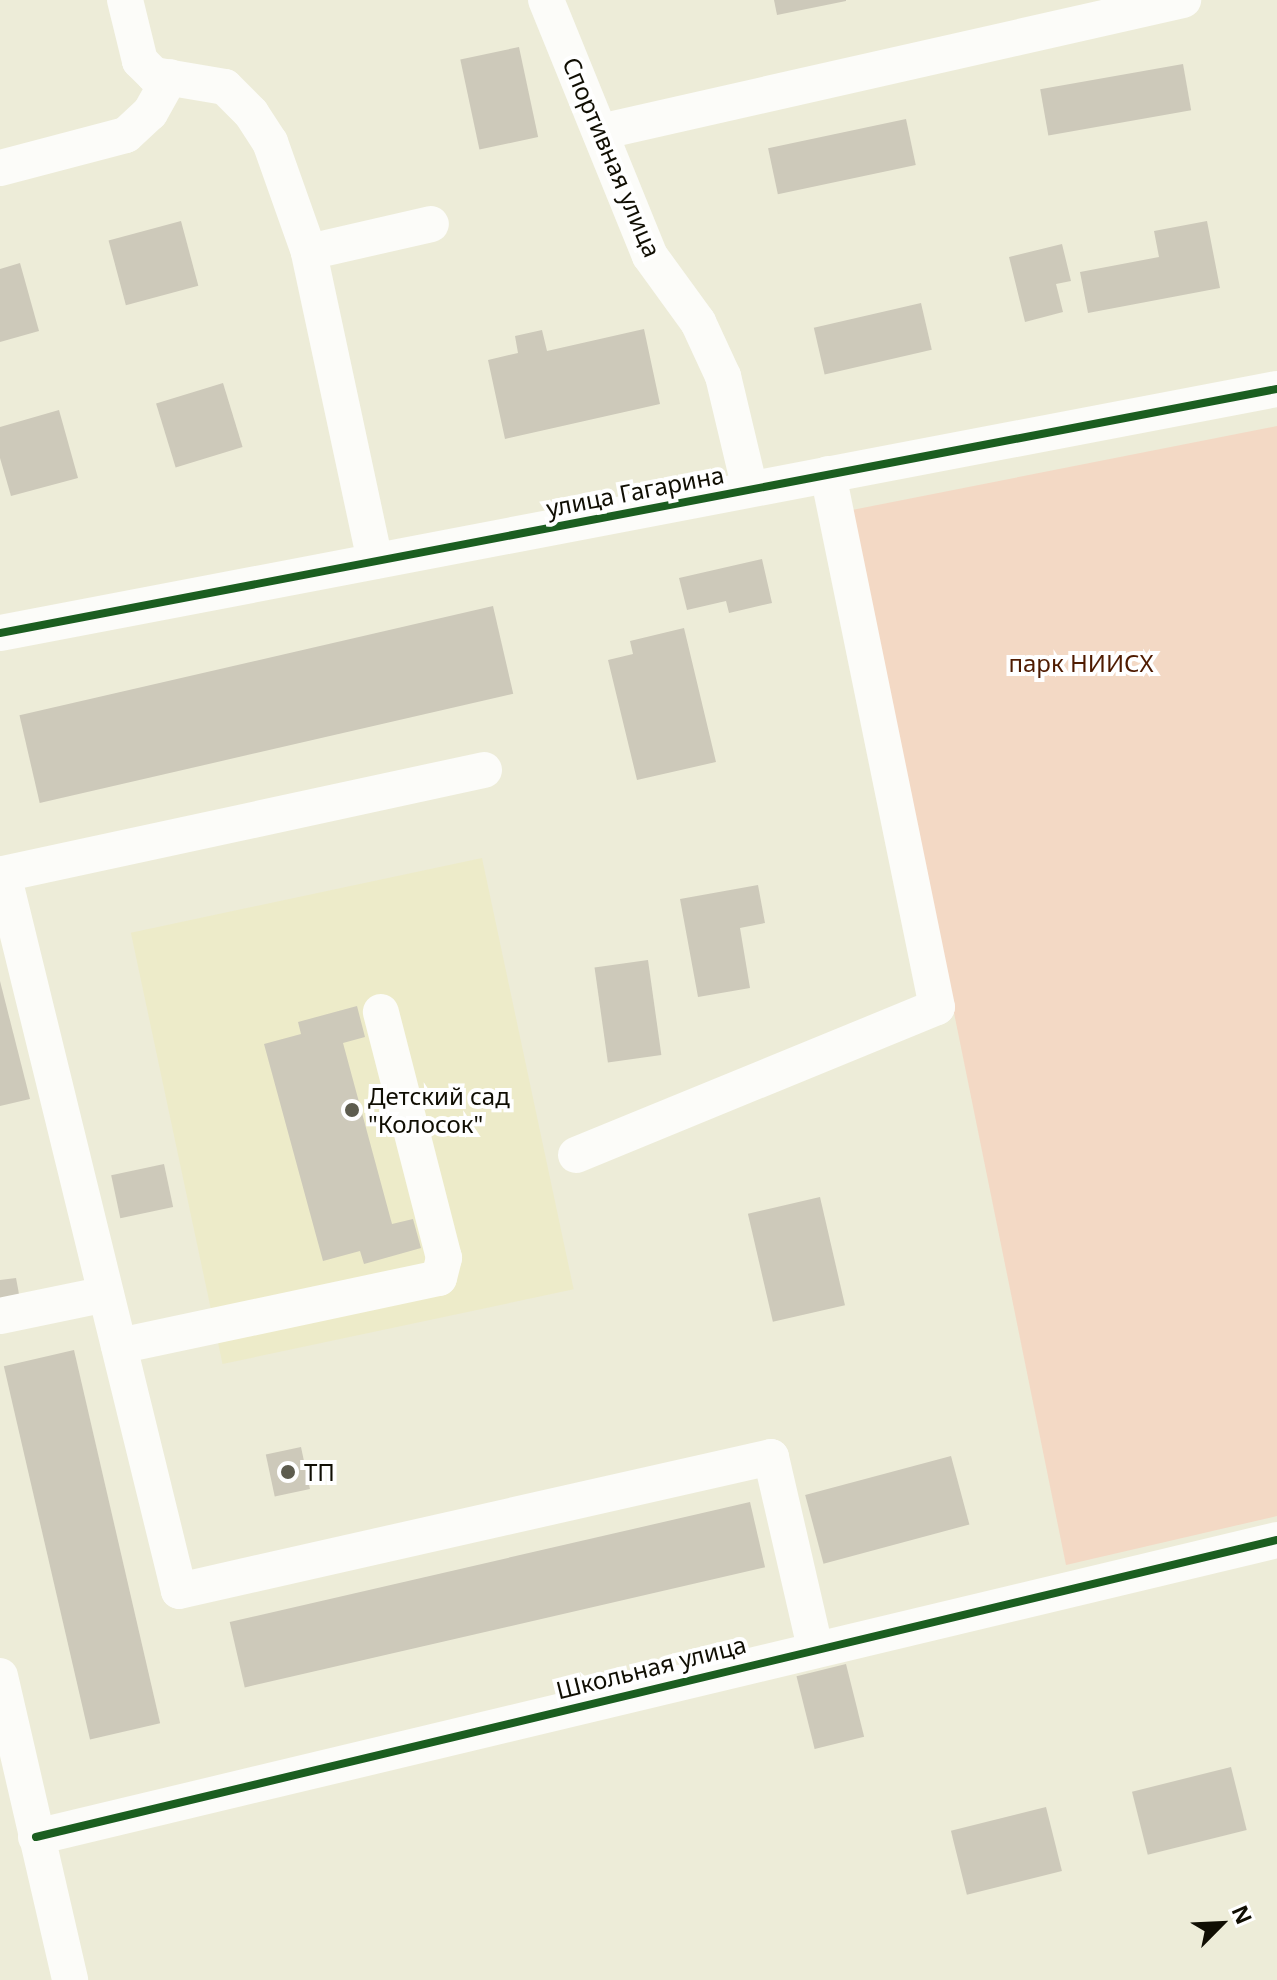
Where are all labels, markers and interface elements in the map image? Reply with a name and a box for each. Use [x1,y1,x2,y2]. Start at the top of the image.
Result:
street label: Спортивная улица [557,53,667,261]
street label: улица Гагарина [544,460,726,522]
park label: парк НИИСХ [1008,649,1154,677]
place label: Детский сад "Колосок" [368,1082,510,1138]
marker: Детский сад "Колосок" [343,1101,361,1119]
place label: ТП [304,1458,335,1486]
marker: ТП [279,1463,297,1481]
street label: Школьная улица [553,1629,749,1705]
north arrow [1181,1884,1261,1964]
text: N [1226,1900,1260,1929]

